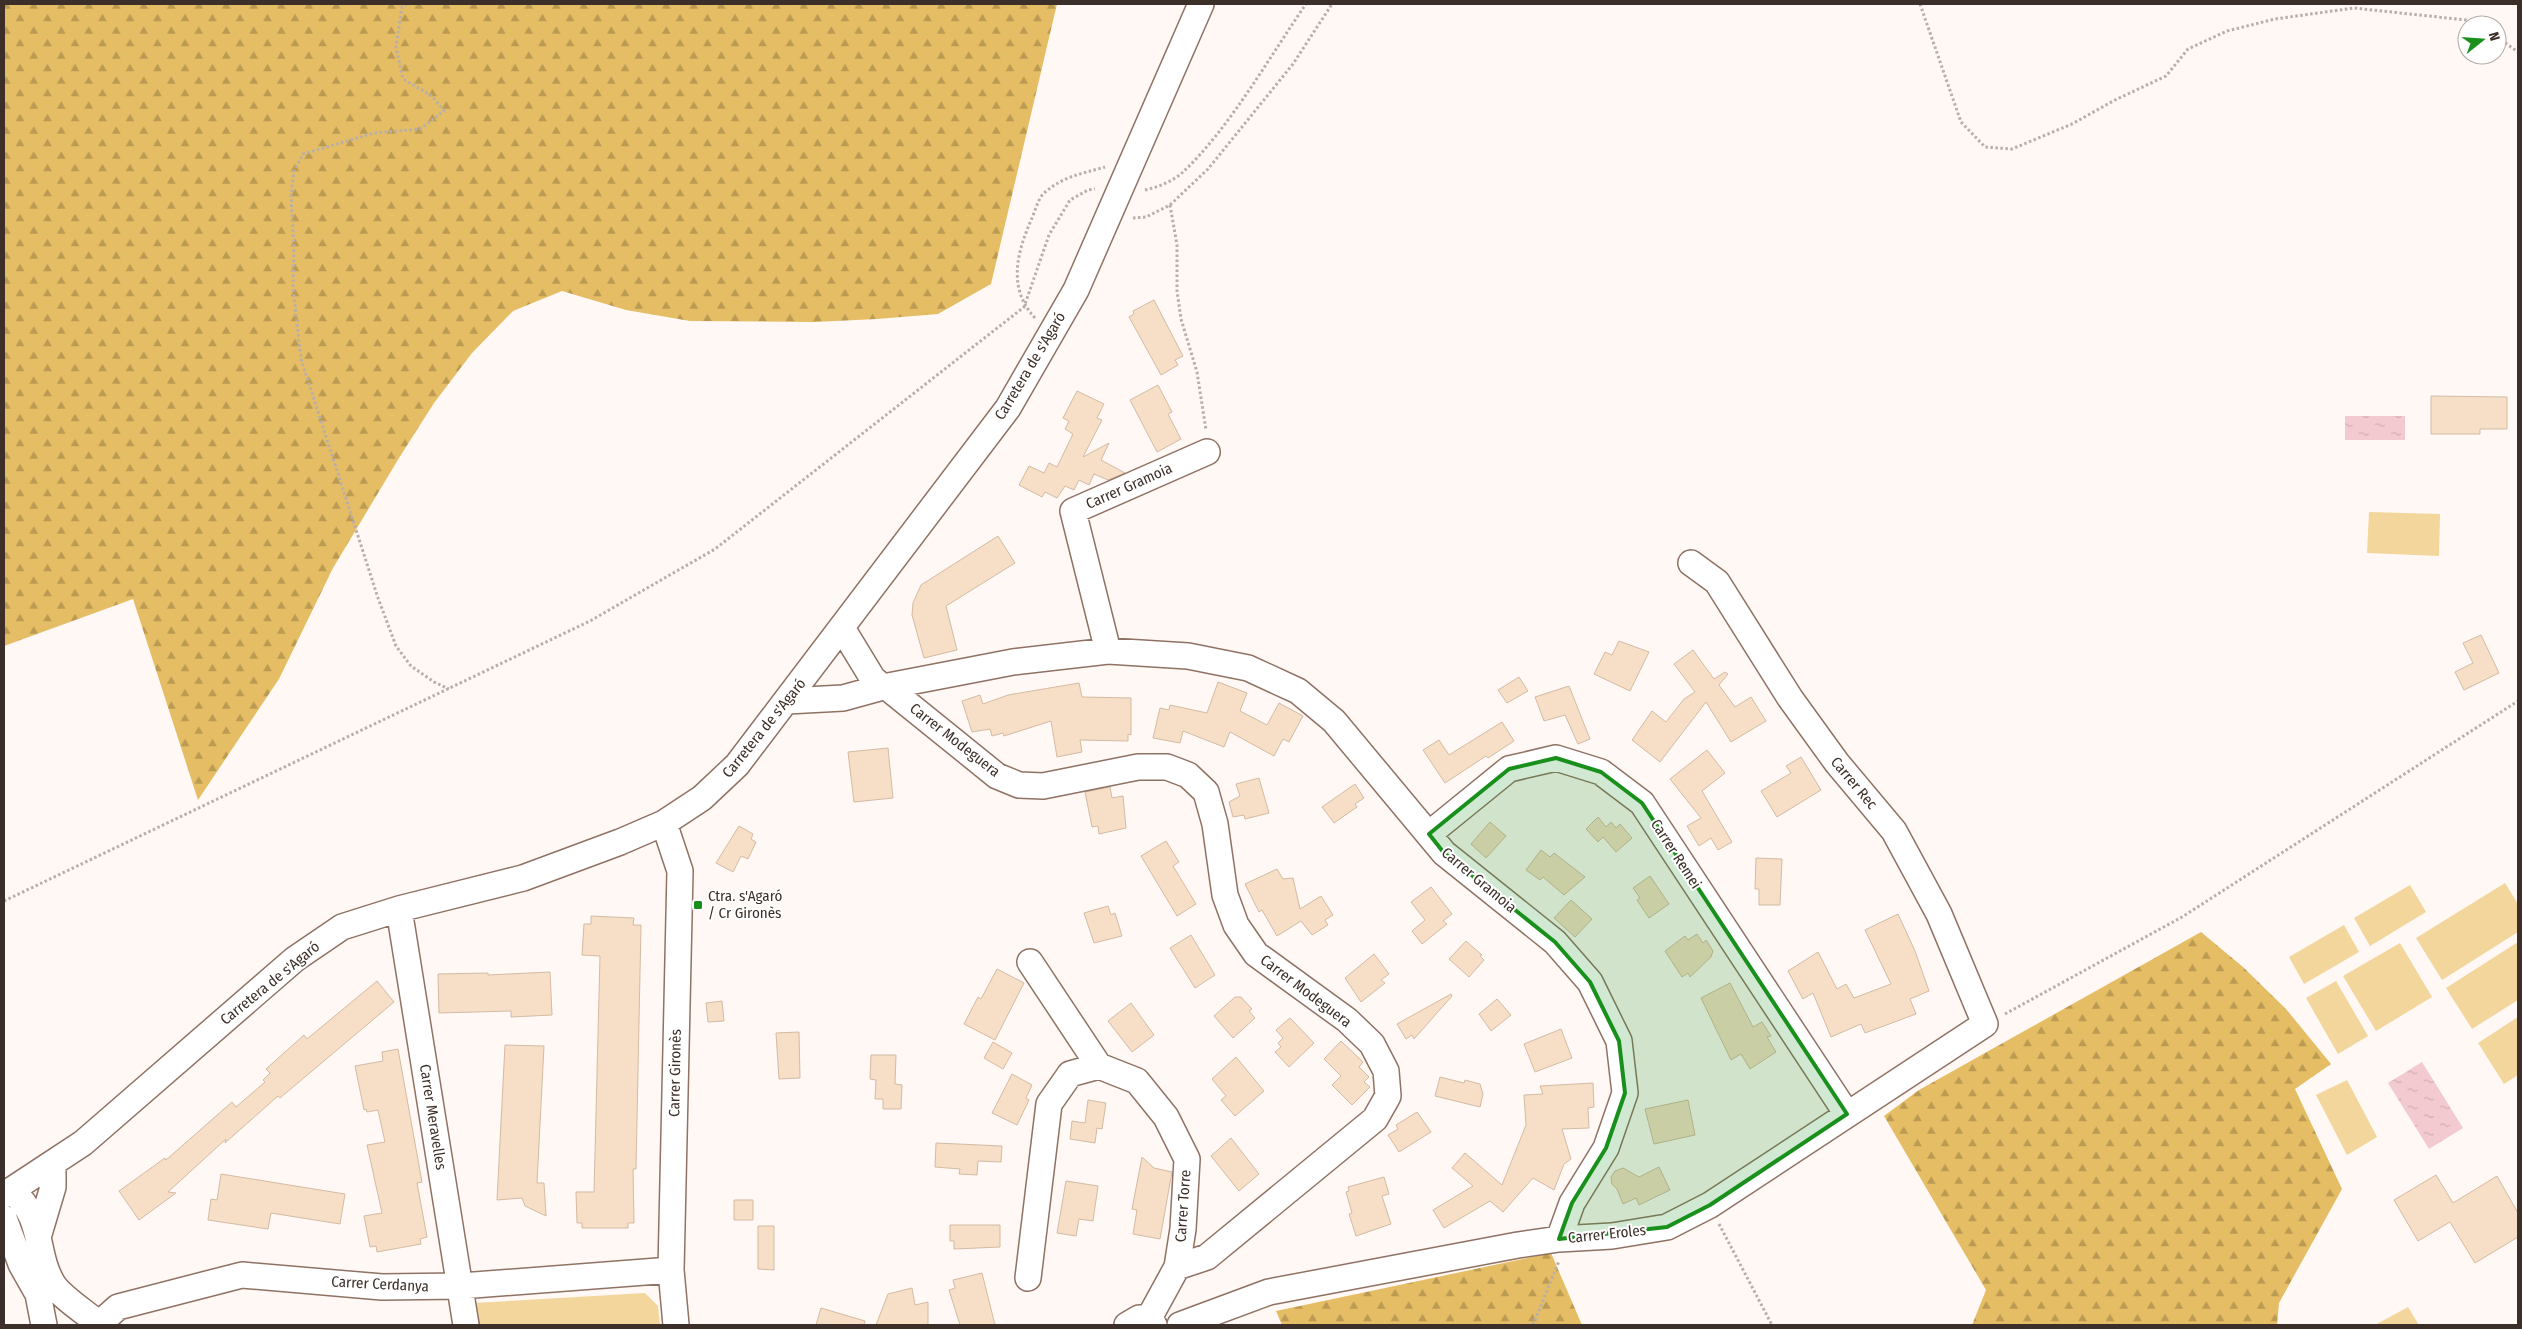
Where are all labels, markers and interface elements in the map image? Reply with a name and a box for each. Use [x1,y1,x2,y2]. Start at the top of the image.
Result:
north arrow [2457,15,2507,65]
text: N [2485,30,2503,43]
street label: Carretera de s'Agaró [991,309,1069,423]
street label: Carrer Gramoia [1083,459,1175,513]
street label: Carretera de s'Agaró [718,675,810,781]
street label: Carrer Modeguera [906,699,1004,781]
street label: Carrer Rec [1827,753,1881,813]
street label: Carrer Remei [1647,816,1705,892]
street label: Carrer Gramoia [1438,843,1520,917]
place label: Ctra. s'Agaró / Cr Gironès [708,887,782,922]
marker: Ctra. s'Agaró / Cr Gironès [692,899,704,911]
street label: Carretera de s'Agaró [217,937,323,1029]
street label: Carrer Modeguera [1257,951,1355,1031]
street label: Carrer Gironès [665,1029,685,1117]
street label: Carrer Meravelles [416,1063,450,1171]
street label: Carrer Torre [1171,1169,1195,1243]
street label: Carrer Eroles [1567,1221,1647,1247]
street label: Carrer Cerdanya [331,1272,429,1296]

